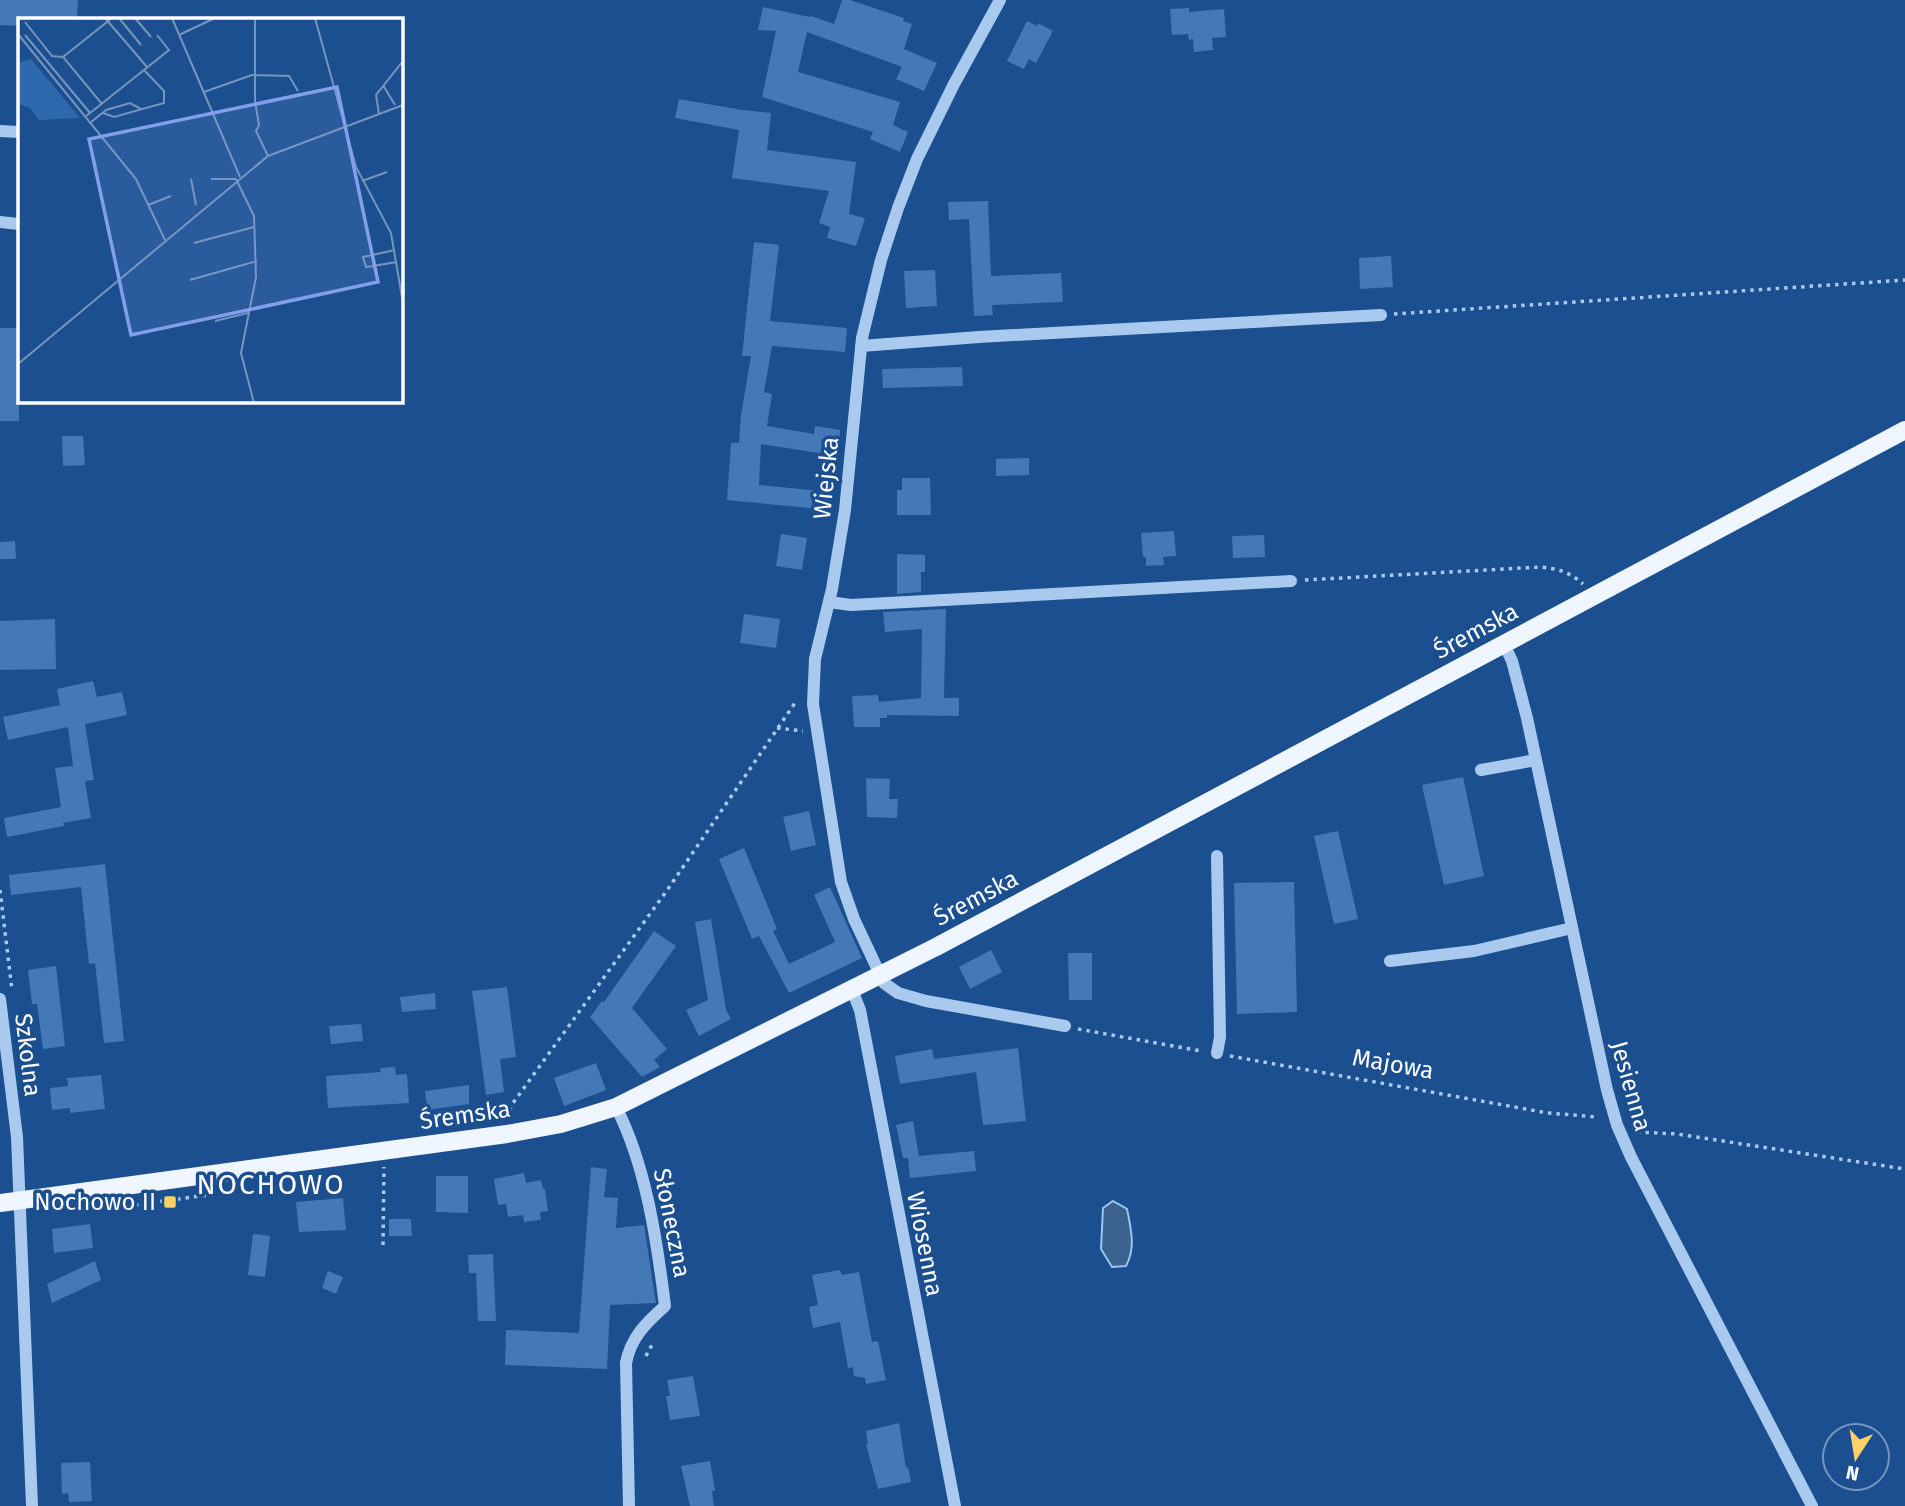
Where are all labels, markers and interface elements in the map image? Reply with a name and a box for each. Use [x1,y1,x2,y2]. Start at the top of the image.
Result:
inset map [18,18,402,402]
street label: Wiejska [808,435,844,521]
street label: Śremska [1429,596,1523,665]
street label: Śremska [929,863,1023,932]
street label: Szkolna [9,1012,47,1098]
street label: Jesienna [1605,1038,1657,1134]
street label: Majowa [1350,1043,1436,1085]
street label: Śremska [418,1094,512,1135]
street label: Słoneczna [648,1166,696,1280]
district label: NOCHOWO [196,1168,346,1201]
place label: Nochowo II [34,1188,156,1216]
street label: Wiosenna [901,1189,949,1299]
marker: Nochowo II [162,1194,178,1210]
north arrow [1821,1422,1891,1492]
text: N [1844,1461,1861,1486]

